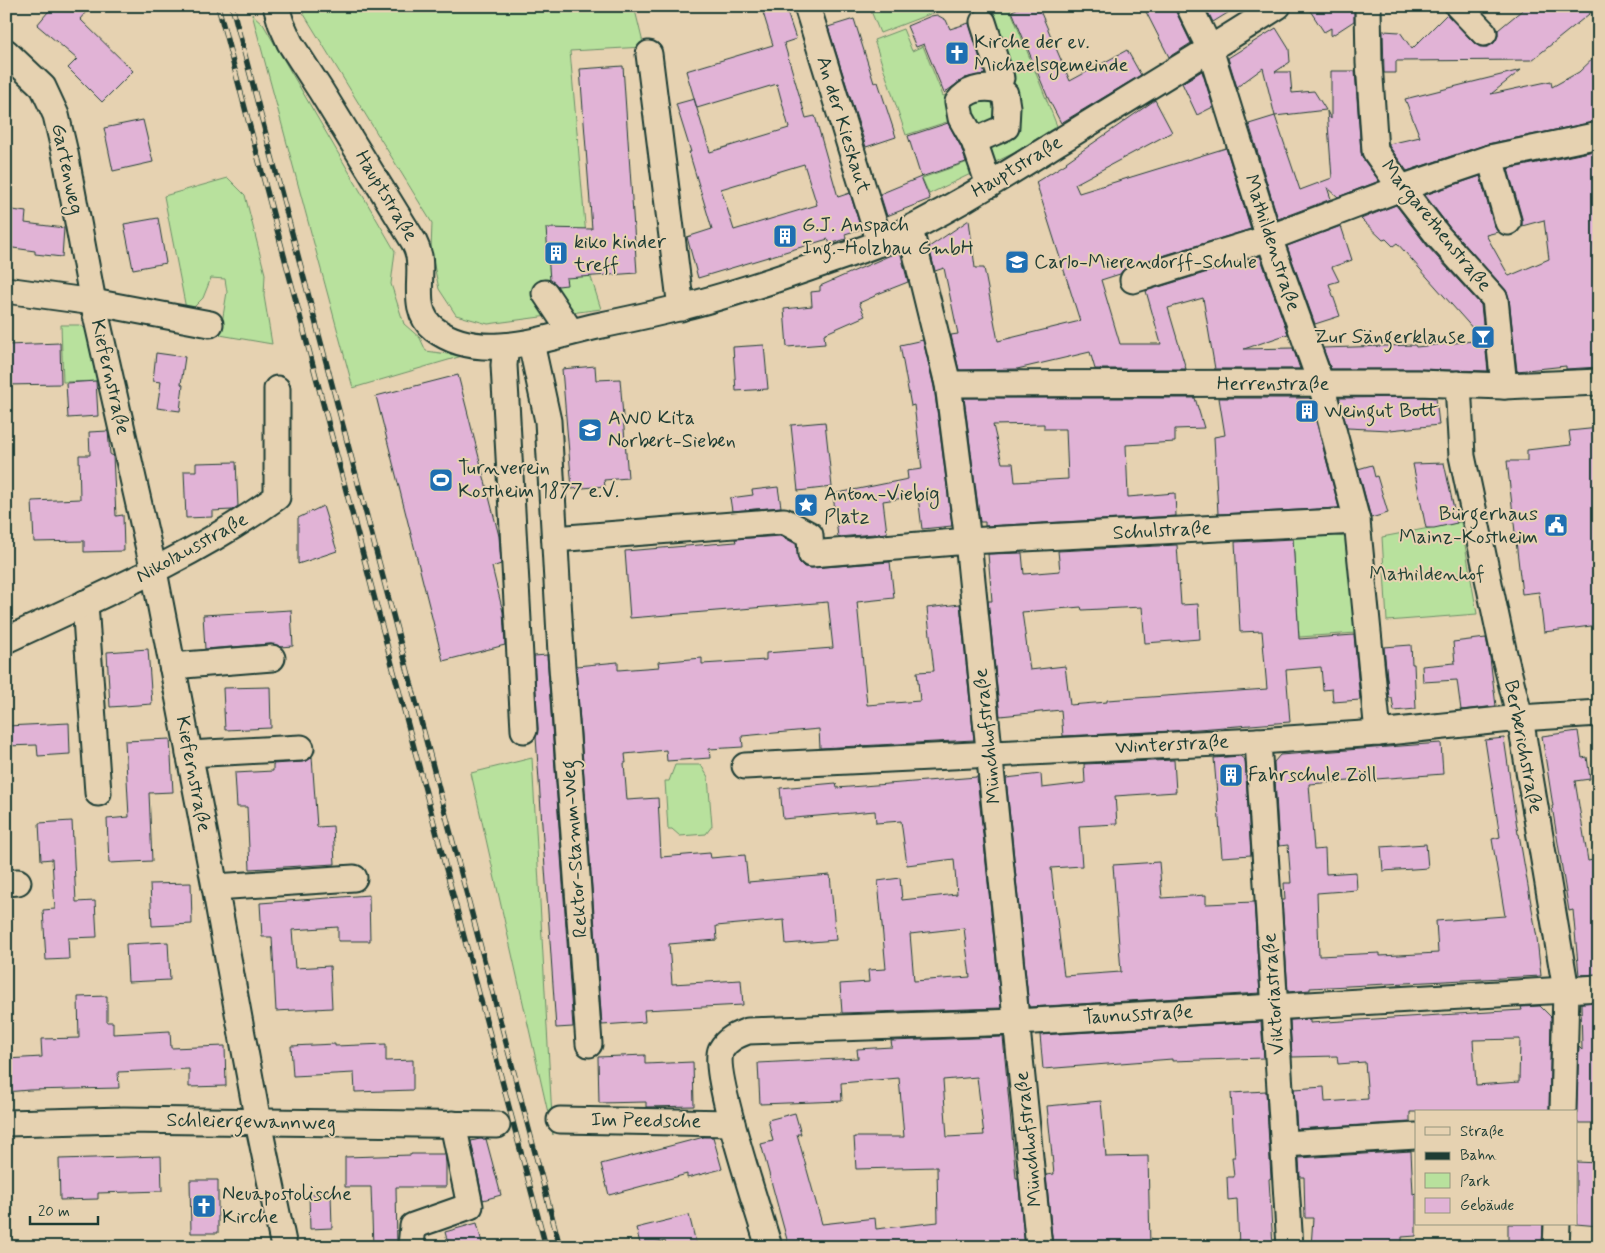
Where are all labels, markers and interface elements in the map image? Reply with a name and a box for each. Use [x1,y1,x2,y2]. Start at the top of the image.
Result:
place label: Kirche der ev. Michaelsgemeinde [974,29,1128,80]
church icon: Kirche der ev. Michaelsgemeinde [944,40,970,66]
street label: An der Kieskaut [809,53,877,197]
street label: Gartenweg [43,121,90,217]
street label: Hauptstraße [966,129,1068,205]
street label: Hauptstraße [348,145,424,247]
street label: Margarethenstraße [1374,154,1498,298]
street label: Mathildenstraße [1237,171,1307,315]
place label: G.J. Anspach Ing.-Holzbau GmbH [802,212,974,264]
building icon: G.J. Anspach Ing.-Holzbau GmbH [772,223,798,249]
place label: kiko kinder treff [573,229,667,279]
building icon: kiko kinder treff [543,240,569,266]
school or university icon: Carlo-Mierendorff-Schule [1004,249,1030,275]
place label: Carlo-Mierendorff-Schule [1034,249,1257,276]
street label: Kiefernstraße [84,317,136,438]
place label: Zur Sängerklause [1314,324,1466,353]
bar icon: Zur Sängerklause [1470,324,1496,350]
street label: Herrenstraße [1217,371,1329,398]
building icon: Weingut Bott [1294,398,1320,424]
place label: Weingut Bott [1324,398,1440,427]
place label: AWO Kita Norbert-Sieben [608,405,736,455]
school or university icon: AWO Kita Norbert-Sieben [577,417,603,443]
place label: Turnverein Kostheim 1877 e.V. [458,455,619,505]
sports icon: Turnverein Kostheim 1877 e.V. [428,467,454,493]
place label: Anton-Viebig Platz [824,481,940,531]
place icon: Anton-Viebig Platz [793,492,819,518]
place label: Bürgerhaus Mainz-Kostheim [1399,501,1538,551]
street label: Nikolausstraße [131,506,253,590]
public building icon: Bürgerhaus Mainz-Kostheim [1543,512,1569,538]
street label: Schulstraße [1112,515,1212,547]
park label: Mathildenhof [1369,561,1485,588]
street label: Münchhofstraße [967,667,1009,805]
street label: Berberichstraße [1497,678,1549,816]
street label: Kiefernstraße [169,714,218,834]
street label: Winterstraße [1114,729,1230,761]
street label: Rektor-Stamm-Weg [555,759,597,939]
building icon: Fahrschule Zöll [1218,762,1244,788]
place label: Fahrschule Zöll [1248,762,1377,789]
street label: Viktoriastraße [1256,932,1292,1056]
street label: Taunusstraße [1082,999,1194,1031]
street label: Münchhofstraße [1008,1070,1050,1208]
street label: Schleiergewannweg [166,1107,336,1139]
street label: Im Peedsche [591,1107,702,1135]
legend [1415,1110,1578,1226]
text: Straße [1460,1122,1504,1142]
text: Bahn [1460,1146,1497,1166]
text: Park [1460,1172,1490,1192]
place label: Neuapostolische Kirche [222,1181,352,1231]
scale bar [30,1193,98,1225]
church icon: Neuapostolische Kirche [191,1193,217,1219]
text: Gebäude [1460,1196,1514,1216]
text: 20 m [38,1202,70,1222]

